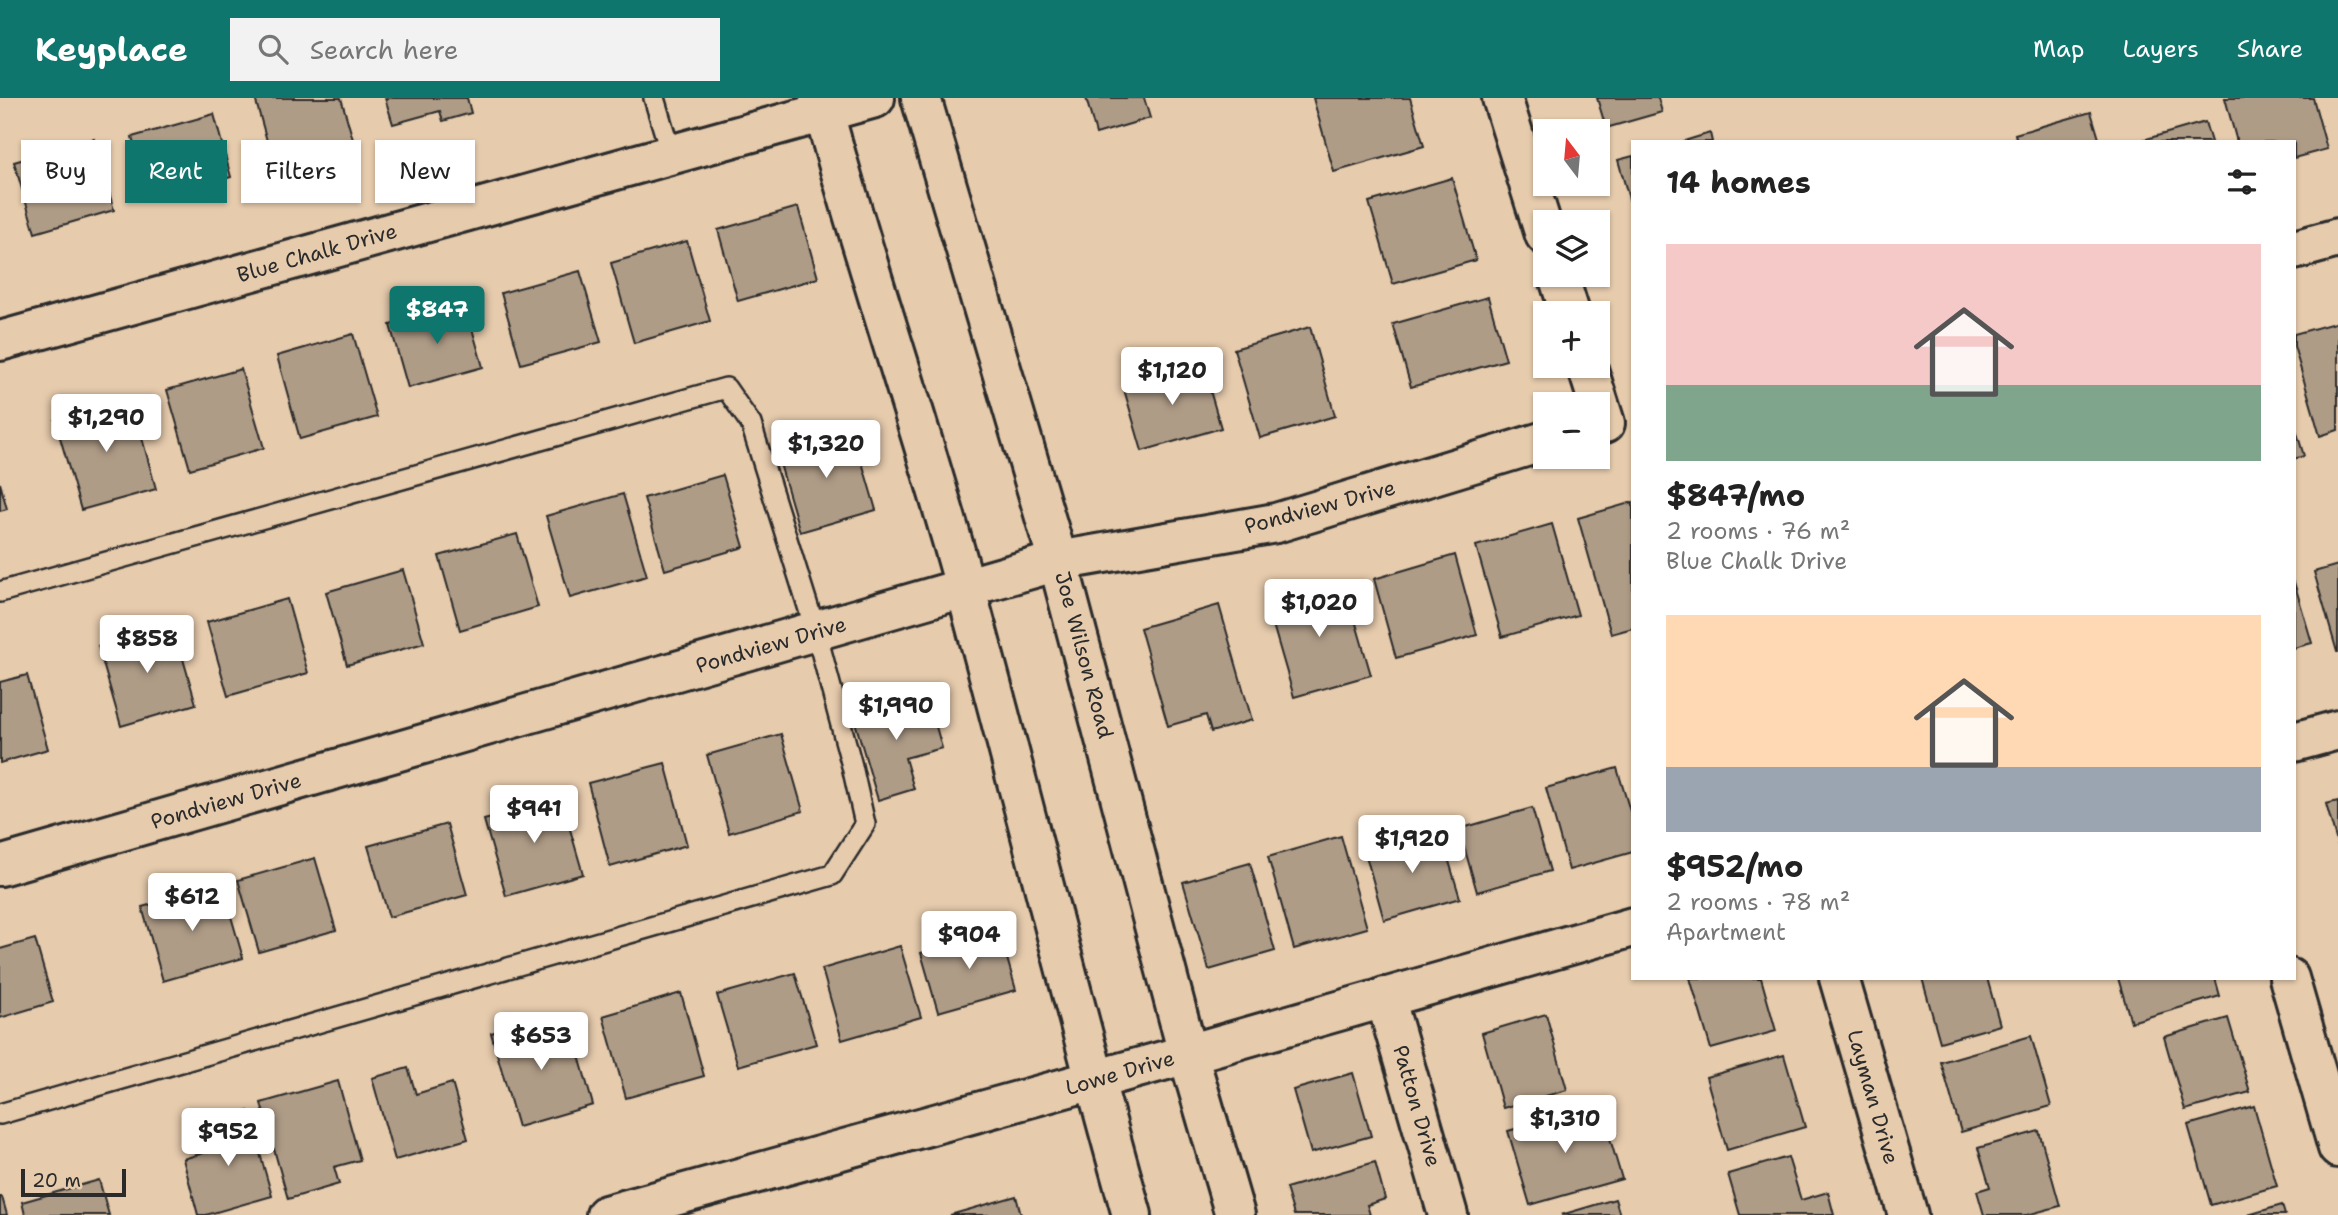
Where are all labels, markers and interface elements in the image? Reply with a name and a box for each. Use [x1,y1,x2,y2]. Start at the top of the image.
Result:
search box [230,18,720,81]
text: Keyplace [35,27,188,72]
icon: search [254,30,292,68]
text: Search here [310,32,458,67]
text: Map [2033,33,2084,65]
text: Layers [2122,33,2199,65]
text: Share [2237,33,2303,65]
north arrow [1533,119,1610,196]
map controls [1533,119,1610,469]
chip: Buy [21,140,111,203]
chip: Rent [125,140,227,203]
chip: Filters [241,140,361,203]
chip: New [375,140,475,203]
text: 14 homes [1666,162,1811,203]
icon: filters [2223,163,2261,201]
button: layers [1533,210,1610,287]
street label: Blue Chalk Drive [234,217,400,289]
pin: $847 [396,286,478,346]
icon: home [1901,289,2027,415]
text: $847 [405,294,469,324]
button: + [1533,301,1610,378]
pin: $1,120 [1115,348,1229,407]
text: $1,120 [1137,355,1207,385]
button: − [1533,392,1610,469]
pin: $1,290 [49,394,163,454]
text: $1,290 [67,402,145,432]
pin: $1,320 [769,420,883,480]
text: $1,320 [787,428,865,458]
street label: Pondview Drive [1241,473,1399,541]
text: $847/mo [1666,475,1805,516]
text: 2 rooms · 76 m² [1666,516,1850,546]
text: Blue Chalk Drive [1666,546,1847,576]
street label: Joe Wilson Road [1048,568,1120,742]
pin: $1,020 [1262,580,1376,639]
text: $1,020 [1280,587,1358,617]
street label: Pondview Drive [692,610,850,680]
pin: $858 [106,616,188,675]
text: $858 [116,623,178,653]
icon: home [1901,660,2027,786]
pin: $1,990 [839,682,953,742]
text: $1,990 [858,690,934,720]
street label: Pondview Drive [147,766,305,836]
pin: $941 [493,786,575,845]
text: $941 [506,793,562,823]
pin: $1,920 [1355,816,1469,875]
text: $1,920 [1374,823,1450,853]
text: $952/mo [1666,846,1803,887]
pin: $612 [151,874,233,933]
text: $612 [164,881,220,911]
text: 2 rooms · 78 m² [1666,887,1850,917]
pin: $904 [928,912,1010,971]
text: Apartment [1666,917,1786,947]
text: $904 [937,919,1001,949]
pin: $653 [500,1012,582,1072]
text: $653 [510,1020,572,1050]
street label: Layman Drive [1840,1027,1906,1167]
street label: Patton Drive [1386,1042,1448,1170]
street label: Lowe Drive [1062,1044,1178,1102]
pin: $1,310 [1508,1096,1622,1155]
text: $1,310 [1529,1103,1601,1133]
pin: $952 [187,1108,269,1168]
text: $952 [198,1116,258,1146]
scale bar [21,1166,126,1198]
text: 20 m [32,1168,81,1193]

